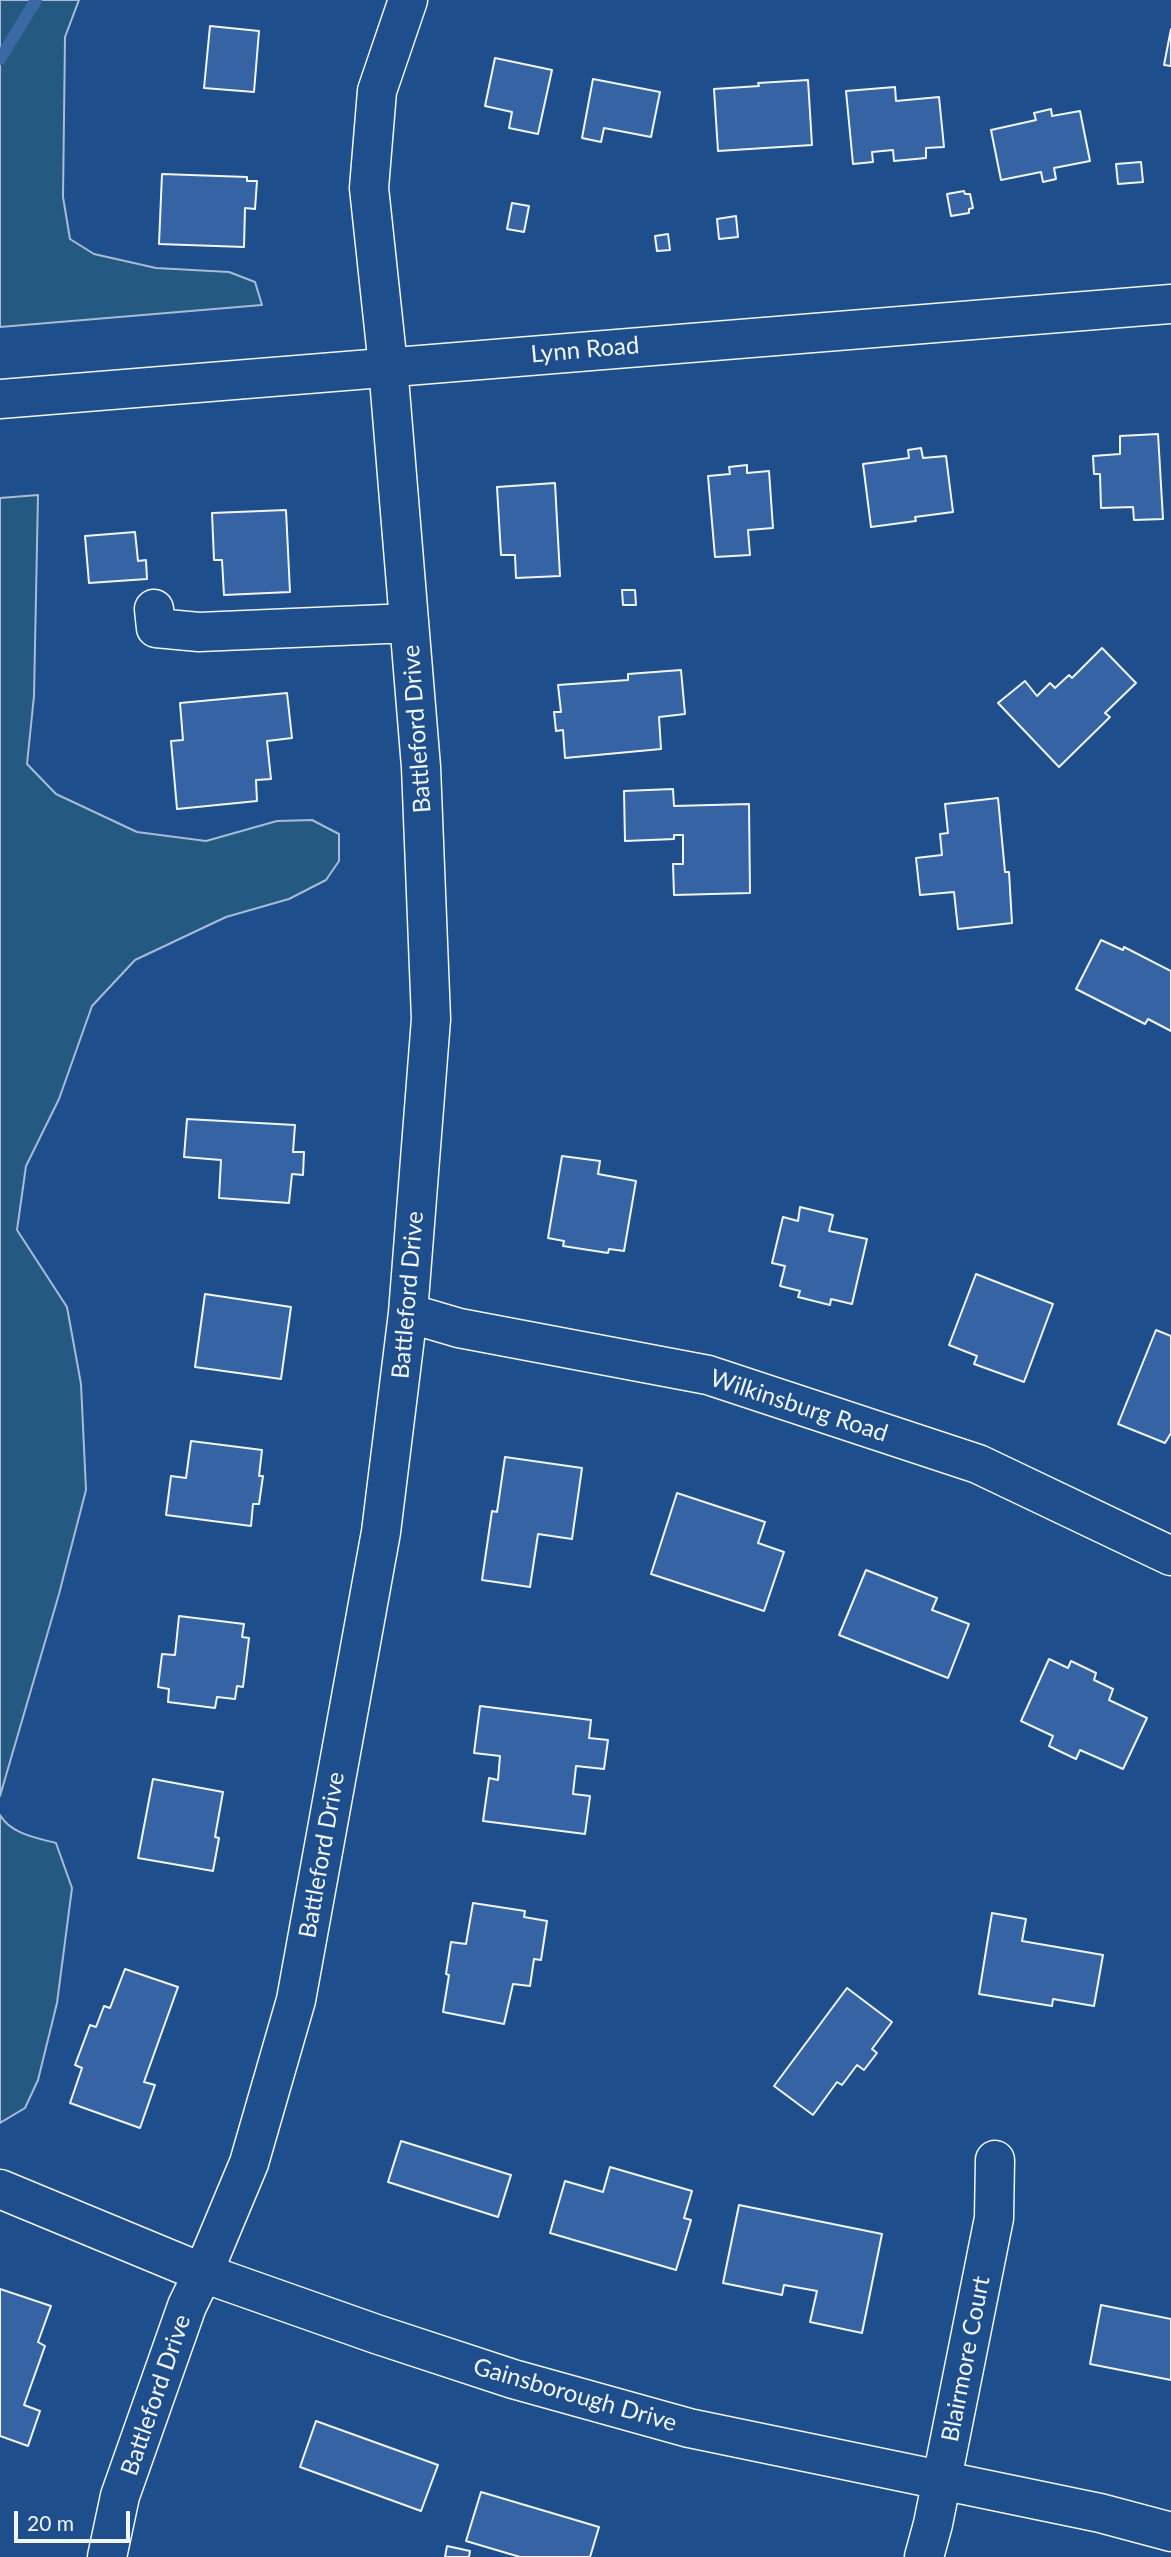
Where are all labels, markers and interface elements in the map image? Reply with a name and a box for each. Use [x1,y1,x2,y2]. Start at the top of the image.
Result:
street label: Lynn Road [530,331,640,369]
street label: Battleford Drive [397,644,437,814]
street label: Battleford Drive [386,1210,430,1380]
street label: Wilkinsburg Road [707,1364,891,1448]
street label: Battleford Drive [293,1770,351,1940]
street label: Blairmore Court [936,2274,996,2444]
street label: Battleford Drive [115,2311,197,2479]
street label: Gainsborough Drive [470,2352,680,2438]
scale bar [18,2498,133,2542]
text: 20 m [27,2510,74,2535]

